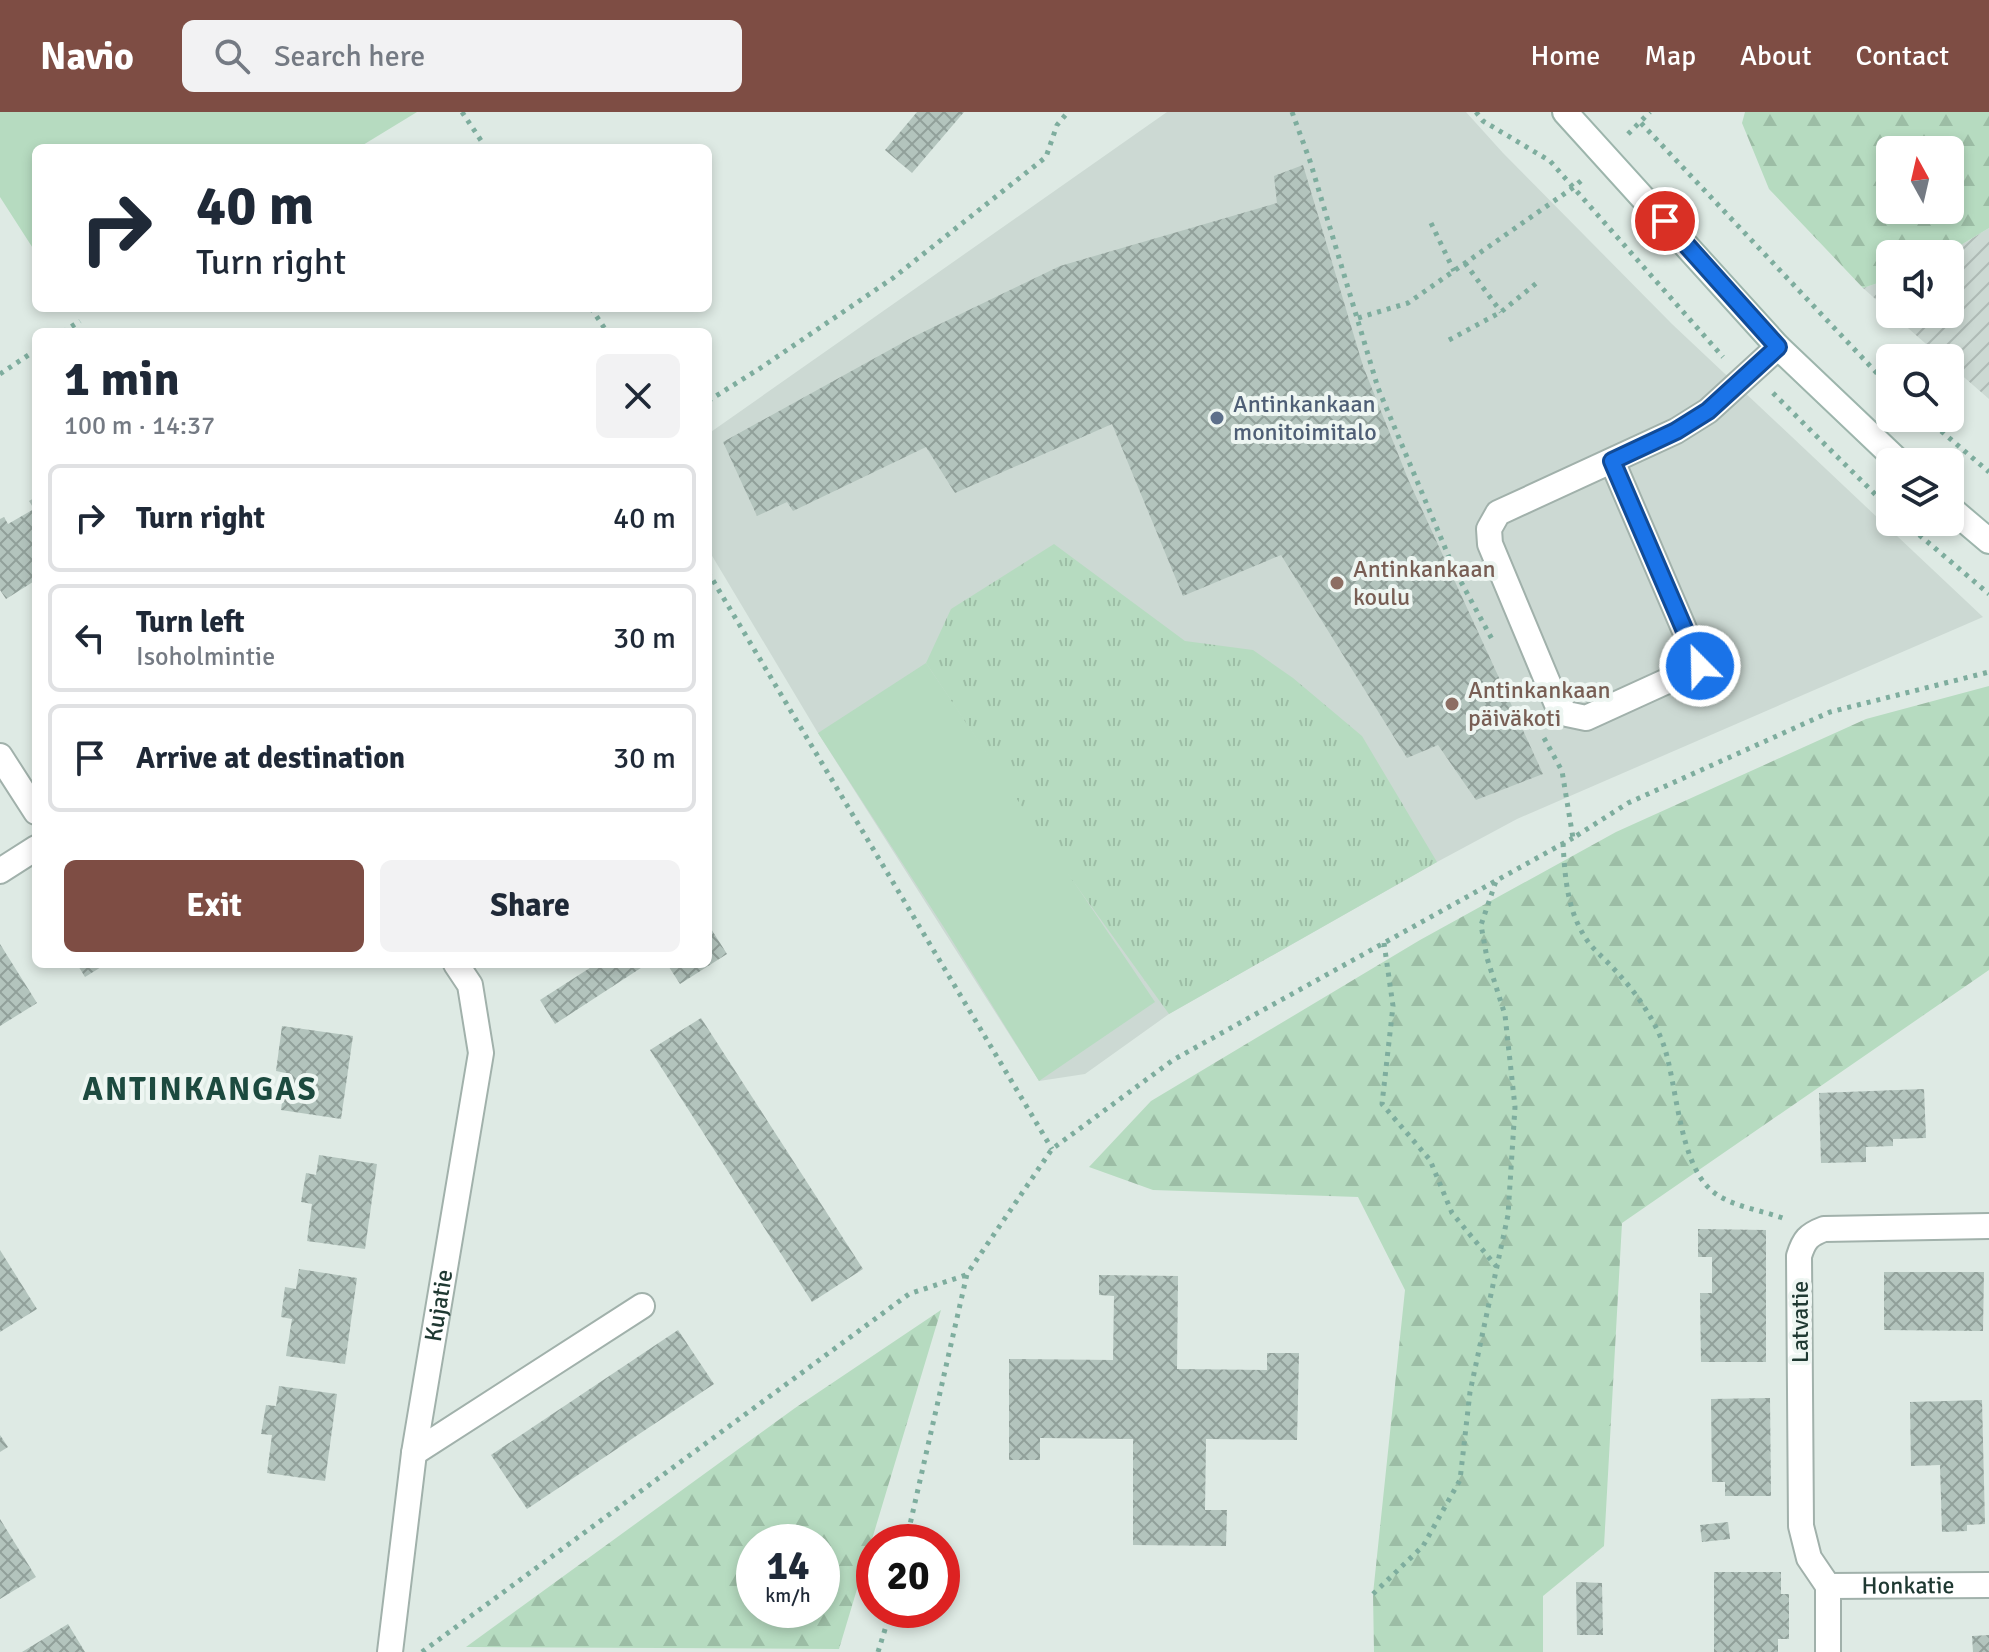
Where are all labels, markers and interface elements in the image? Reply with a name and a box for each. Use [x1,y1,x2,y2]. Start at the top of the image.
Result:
search box [182,20,742,92]
text: Navio [40,33,134,80]
icon: search [210,34,254,78]
text: Search here [274,38,425,75]
text: Home [1531,39,1600,73]
text: Map [1644,39,1696,73]
text: About [1740,39,1812,73]
text: Contact [1856,39,1949,73]
north arrow [1876,136,1964,224]
map controls [1876,136,1964,536]
text: 40 m [196,171,314,240]
icon: right [64,176,168,280]
pin [1631,187,1699,255]
icon: arrive [1643,199,1687,243]
text: Turn right [196,240,346,285]
button: sound [1876,240,1964,328]
button: search [1876,344,1964,432]
text: 1 min [64,350,180,409]
button: close [596,354,680,438]
place label: Antinkankaan monitoimitalo [1233,389,1377,447]
marker: Antinkankaan monitoimitalo [1208,409,1226,427]
text: 100 m · 14:37 [64,410,215,442]
button: layers [1876,448,1964,536]
icon: right [68,496,112,540]
text: Turn right [136,500,265,537]
text: 40 m [613,500,676,537]
place label: Antinkankaan koulu [1353,554,1496,612]
marker: Antinkankaan koulu [1328,574,1346,592]
text: Turn left [136,604,245,641]
icon: left [68,616,112,660]
text: 30 m [613,620,676,657]
position arrow [1658,624,1742,708]
text: Isoholmintie [136,641,275,673]
place label: Antinkankaan päiväkoti [1468,675,1611,733]
marker: Antinkankaan päiväkoti [1443,695,1461,713]
icon: arrive [68,736,112,780]
text: Arrive at destination [136,740,405,777]
text: 30 m [613,740,676,777]
button: Exit [64,860,364,952]
button: Share [380,860,680,952]
district label: ANTINKANGAS [82,1070,318,1109]
street label: Kujatie [418,1267,460,1344]
street label: Latvatie [1785,1281,1815,1363]
speed limit sign: 20 [856,1524,960,1628]
text: 14 [766,1541,810,1591]
street label: Honkatie [1861,1570,1955,1601]
text: km/h [765,1583,811,1608]

